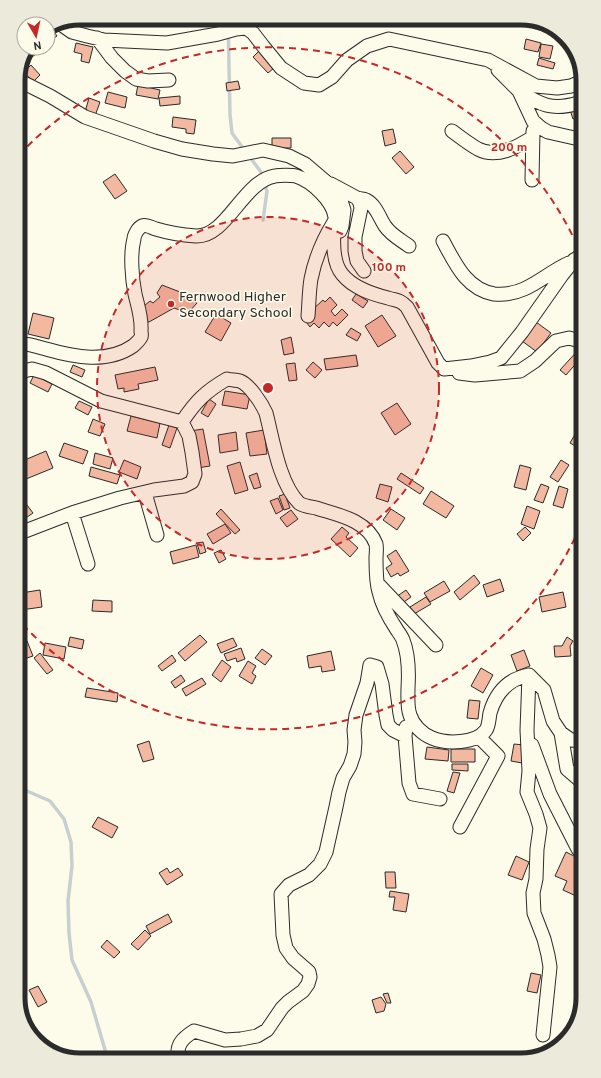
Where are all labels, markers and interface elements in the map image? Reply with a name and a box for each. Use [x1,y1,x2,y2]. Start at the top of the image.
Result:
north arrow [16,16,56,56]
text: N [32,37,42,52]
text: 200 m [491,140,527,156]
text: 100 m [372,260,406,276]
place label: Fernwood Higher Secondary School [179,289,292,322]
marker: Fernwood Higher Secondary School [166,299,176,309]
centre of rings [261,381,275,395]

